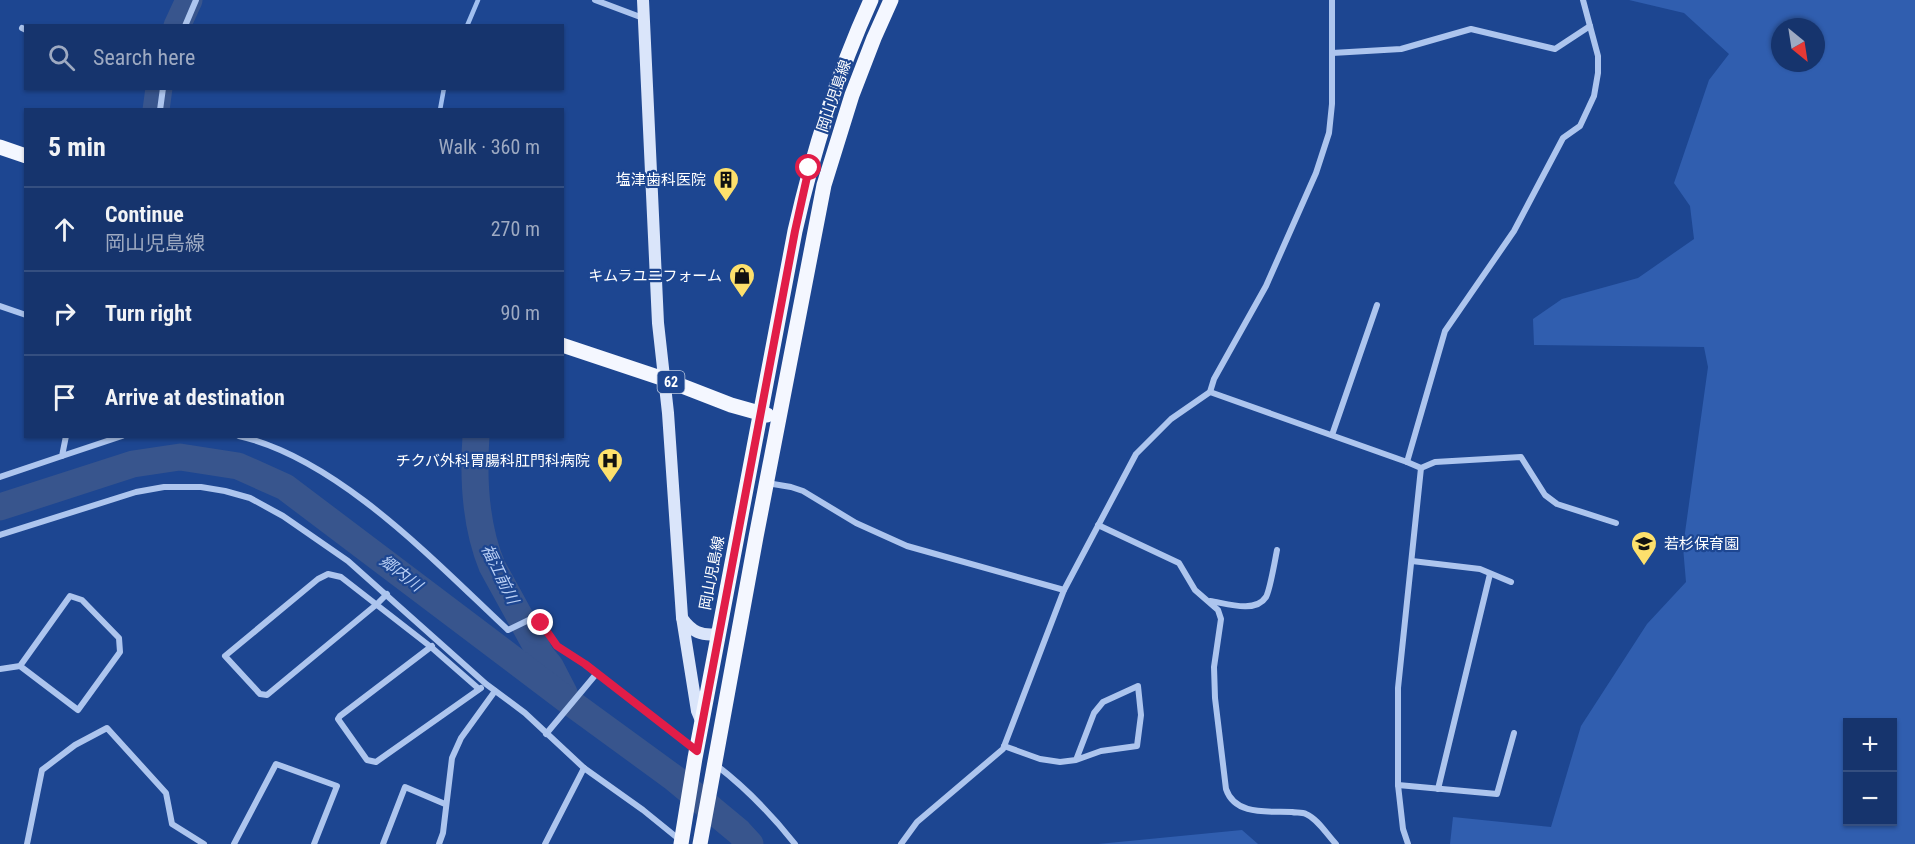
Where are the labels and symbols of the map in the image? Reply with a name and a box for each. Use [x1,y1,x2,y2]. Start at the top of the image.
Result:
north arrow [1771,18,1825,72]
street label: 岡山児島線 [813,58,855,134]
route start [795,154,821,180]
building icon: 塩津歯科医院 [711,165,741,203]
place label: 塩津歯科医院 [616,171,706,189]
shop icon: キムラユニフォーム [727,261,757,299]
place label: キムラユニフォーム [588,267,722,285]
road number: 62 [658,371,684,393]
hospital icon: チクバ外科胃腸科肛門科病院 [595,446,625,484]
place label: チクバ外科胃腸科肛門科病院 [396,452,590,470]
school or university icon: 若杉保育園 [1629,529,1659,567]
street label: 岡山児島線 [696,534,728,612]
place label: 若杉保育園 [1664,535,1739,553]
water label: 福江前川 [477,541,523,609]
water label: 郷内川 [376,551,427,596]
route end [527,609,553,635]

